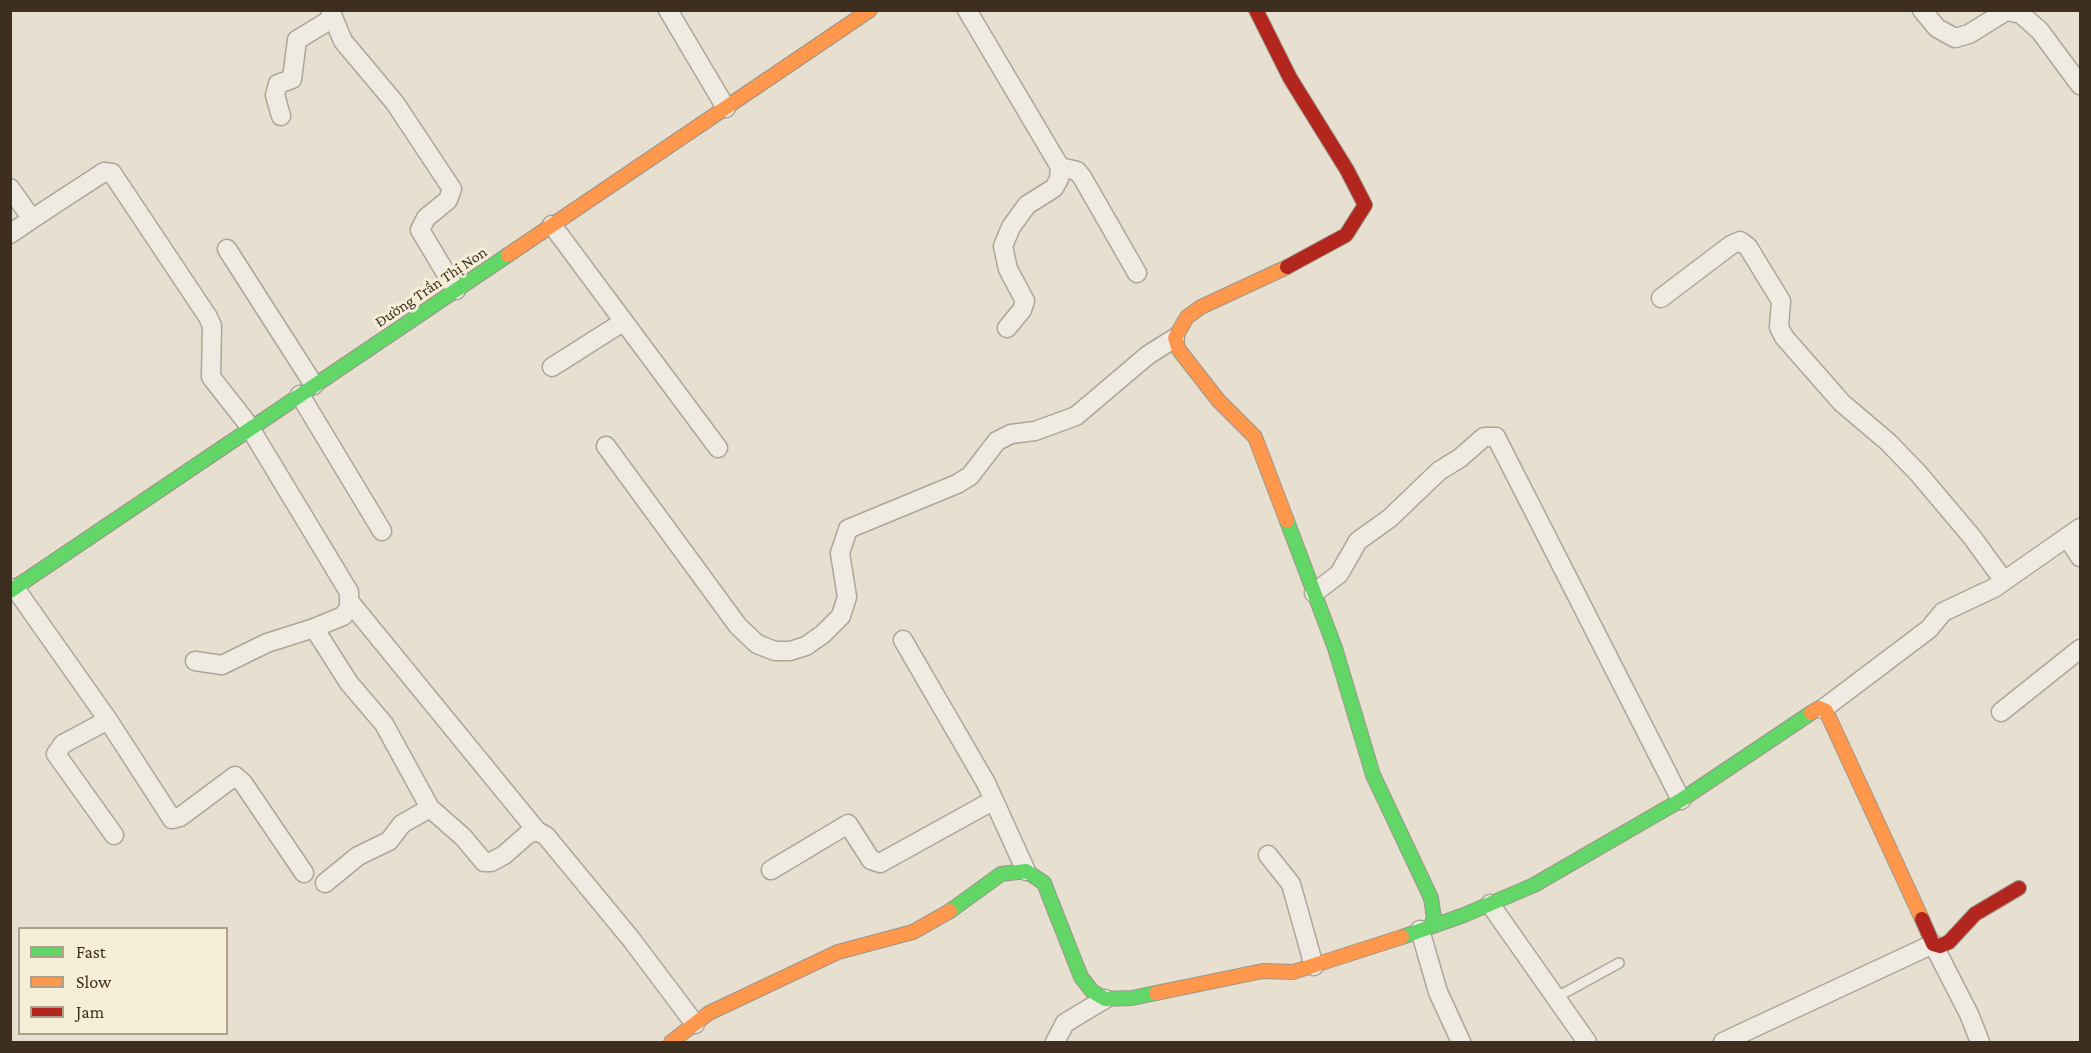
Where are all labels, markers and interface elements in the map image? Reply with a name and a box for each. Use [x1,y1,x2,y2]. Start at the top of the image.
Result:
street label: Đường Trần Thị Non [371,242,491,332]
legend [18,927,228,1035]
text: Fast [76,942,106,962]
text: Slow [76,972,111,992]
text: Jam [76,1002,104,1022]

